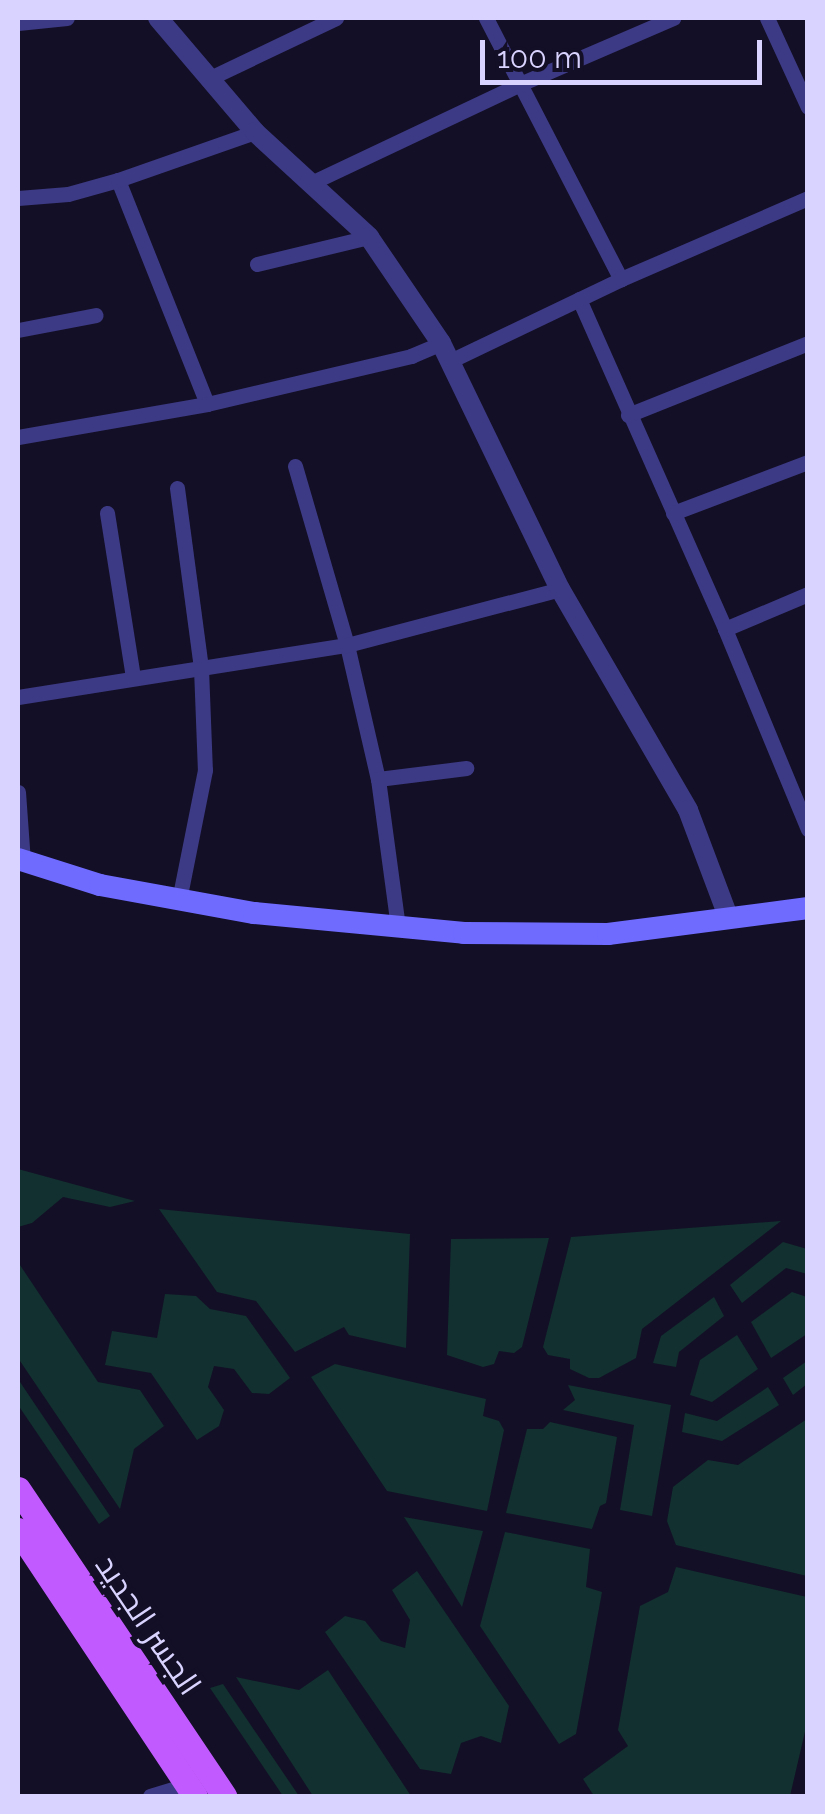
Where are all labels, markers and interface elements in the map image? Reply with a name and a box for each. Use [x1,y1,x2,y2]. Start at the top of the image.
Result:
scale bar [485,20,768,82]
text: 100 m [497,40,582,75]
street label: الجسر الجديد [87,1548,209,1702]

